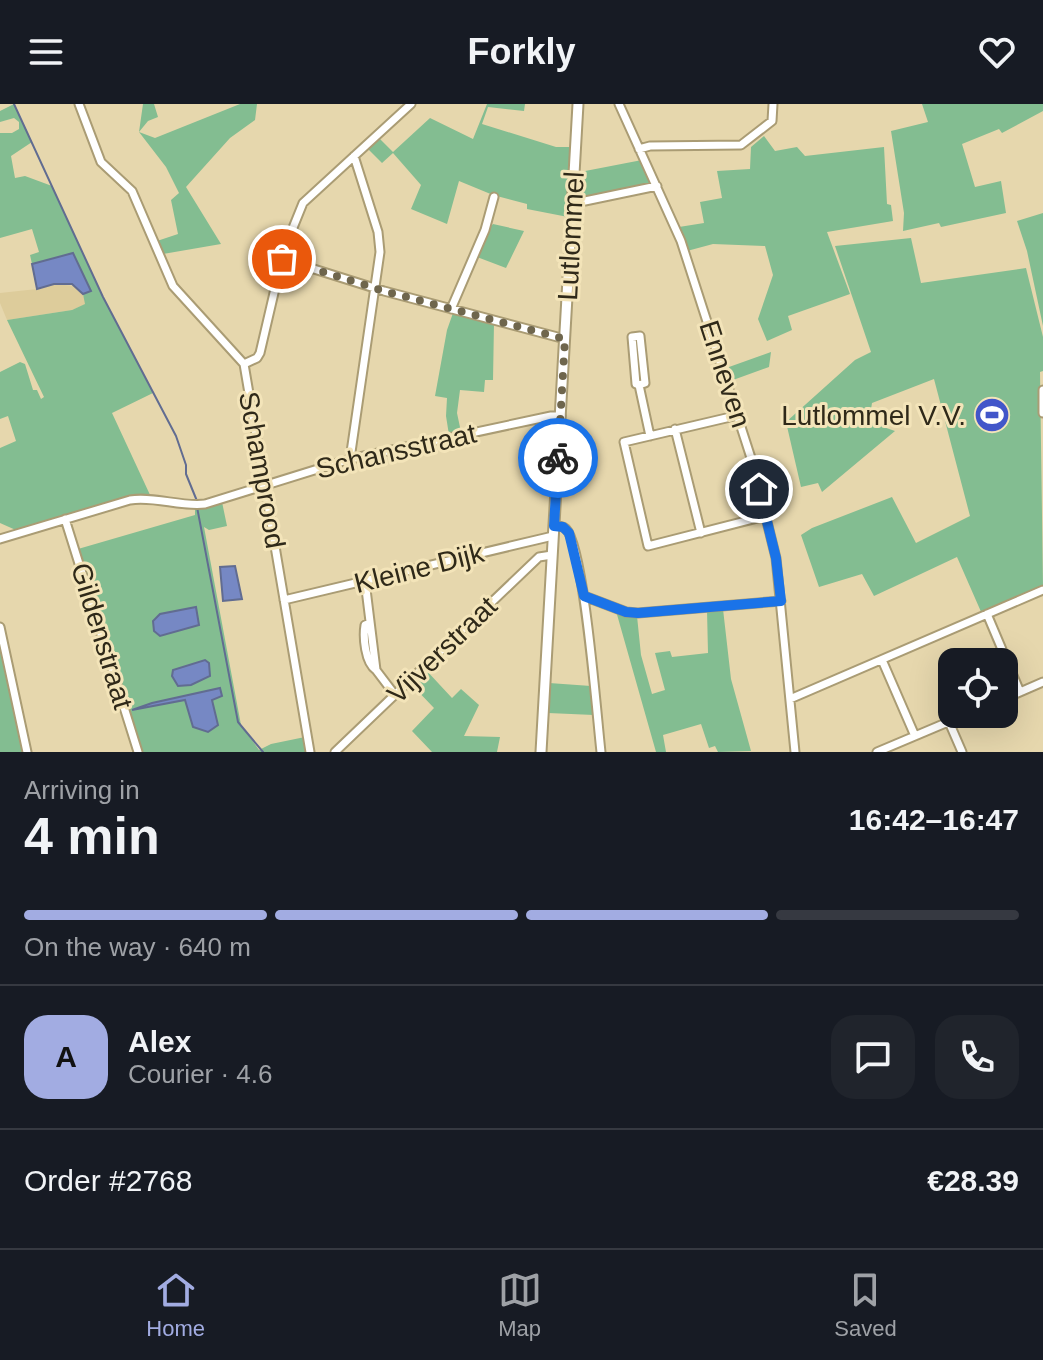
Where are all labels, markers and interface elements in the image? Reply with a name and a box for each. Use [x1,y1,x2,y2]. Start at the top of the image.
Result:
icon: menu [24,30,68,74]
icon: heart [975,30,1019,74]
text: Forkly [467,31,576,72]
street label: Lutlommel [552,171,590,301]
pin [248,225,316,293]
icon: bag [260,237,304,281]
street label: Enneven [693,317,757,431]
street label: Schamprood [233,389,291,551]
sports icon: Lutlommel V.V. [973,396,1011,434]
place label: Lutlommel V.V. [781,400,966,431]
street label: Schansstraat [313,417,479,484]
courier [518,418,598,498]
icon: bike [536,436,580,480]
pin [725,455,793,523]
icon: home [737,467,781,511]
street label: Kleine Dijk [351,537,488,599]
street label: Gildenstraat [65,559,139,713]
street label: Vijverstraat [381,590,503,710]
map controls [938,648,1018,728]
button: locate [938,648,1018,728]
text: Arriving in [24,775,140,805]
text: 16:42–16:47 [849,803,1019,836]
text: 4 min [24,807,160,865]
text: On the way · 640 m [24,932,251,962]
button: chat [831,1015,915,1099]
button: phone [935,1015,1019,1099]
text: Alex [128,1025,191,1058]
text: A [55,1040,77,1073]
text: Courier · 4.6 [128,1059,273,1089]
text: Order #2768 [24,1164,192,1197]
text: €28.39 [927,1164,1019,1197]
tab: Home [146,1268,205,1342]
tab: Map [498,1268,542,1342]
tab: Saved [834,1268,897,1342]

